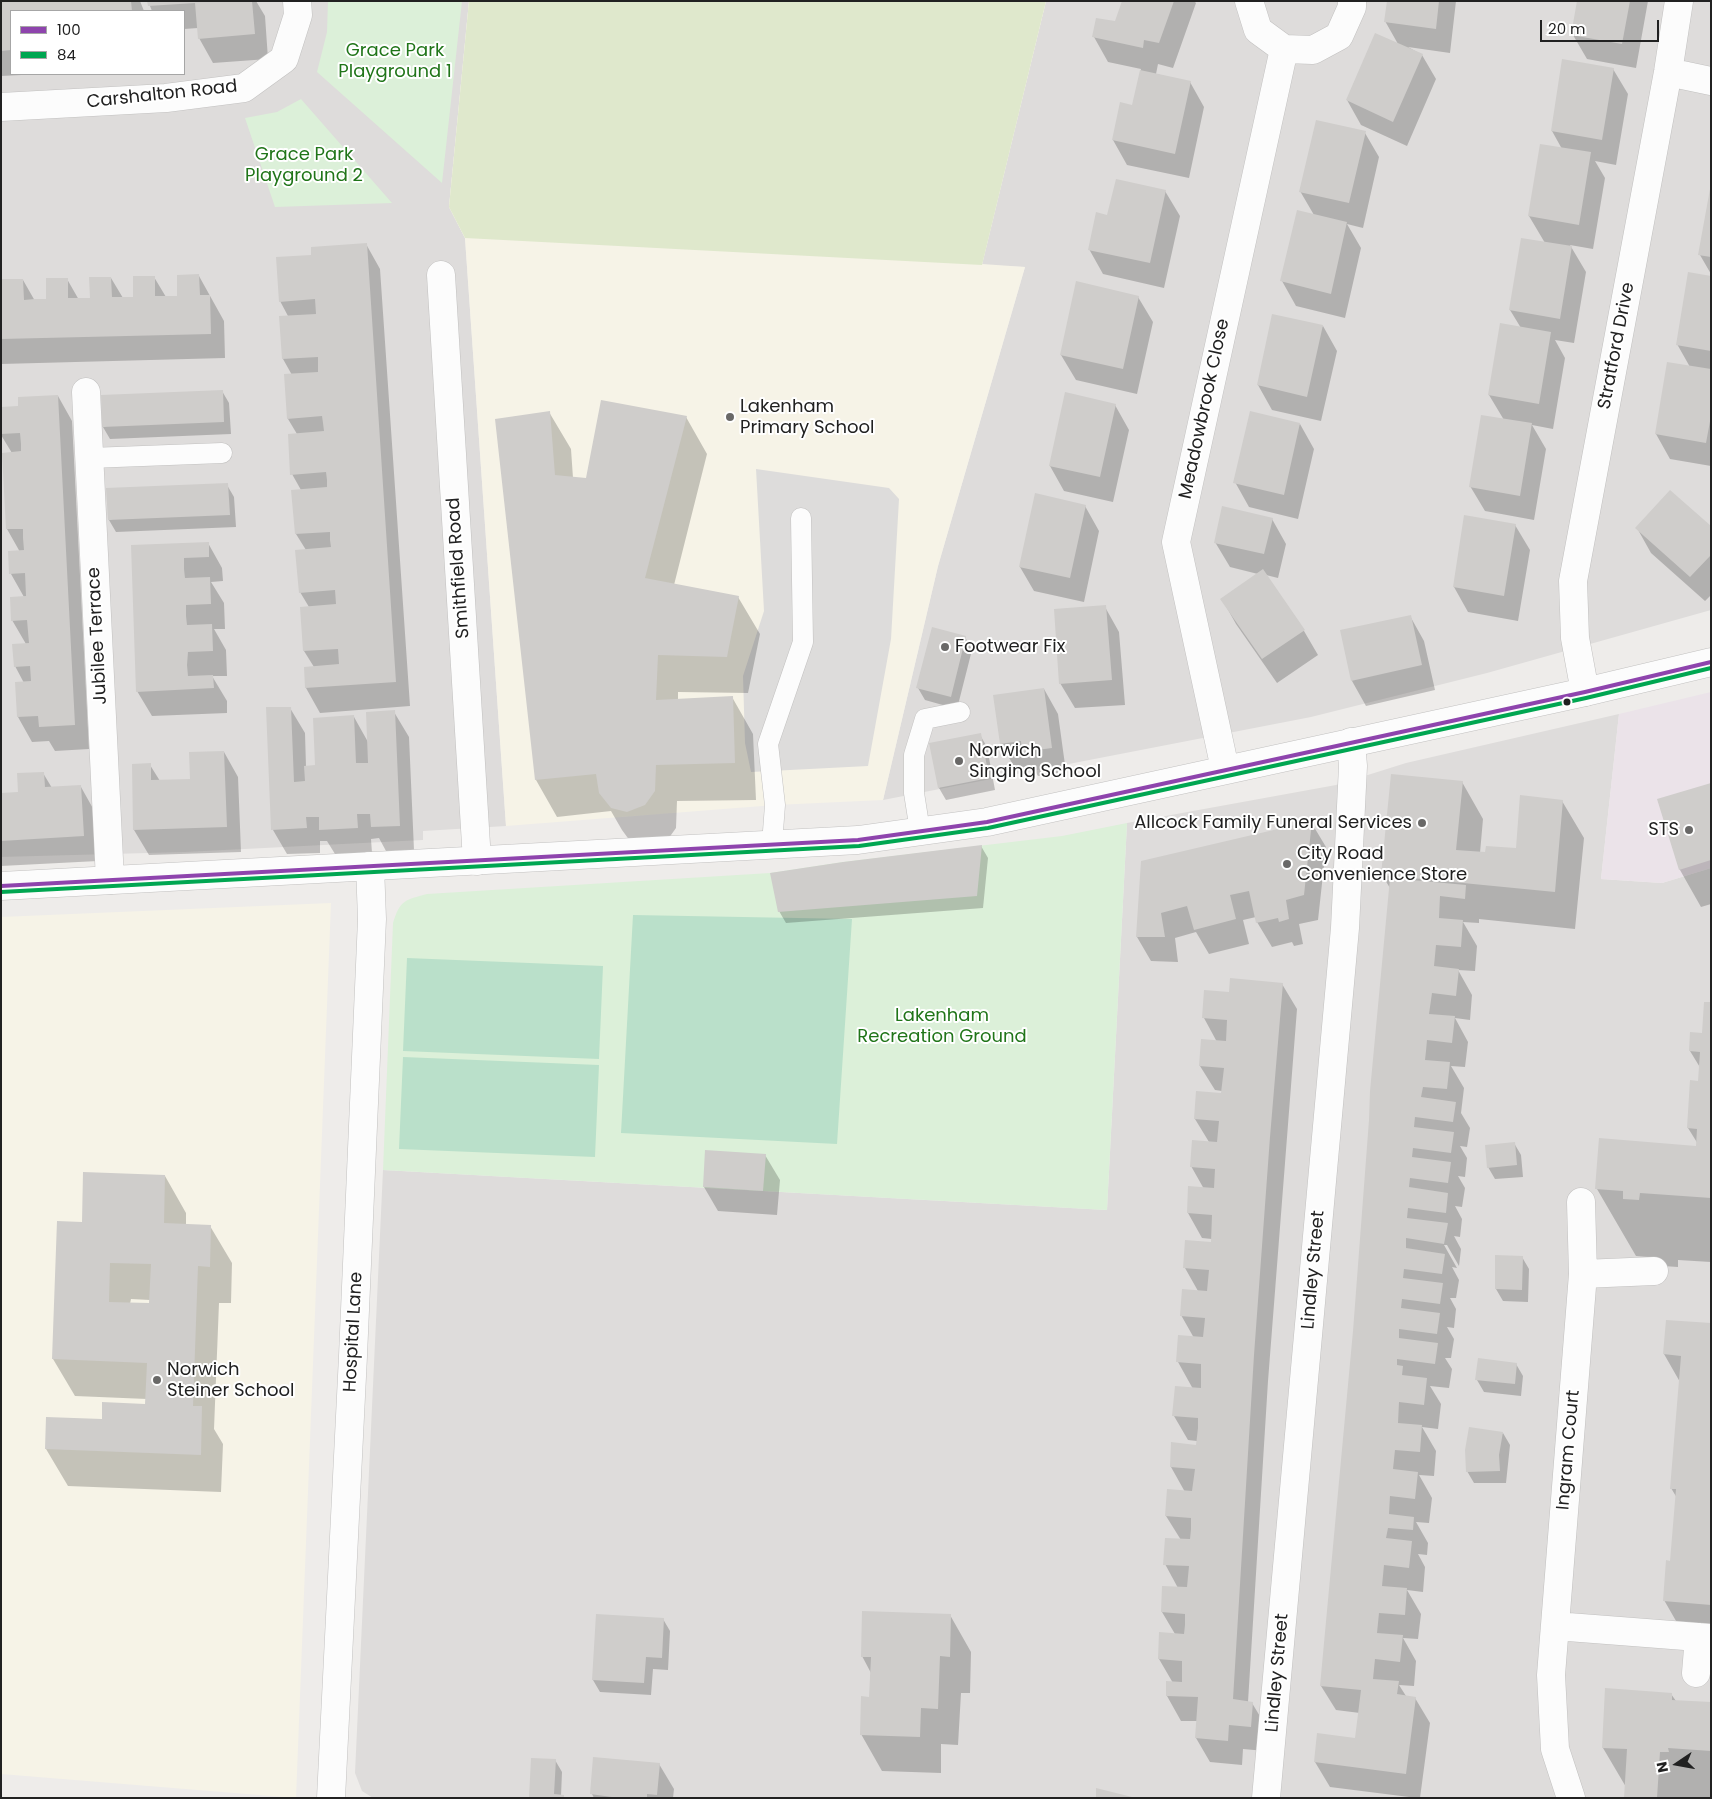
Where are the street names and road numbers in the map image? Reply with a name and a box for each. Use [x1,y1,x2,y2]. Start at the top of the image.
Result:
street label: Carshalton Road [86,76,238,114]
street label: Stratford Drive [1594,281,1640,411]
street label: Meadowbrook Close [1175,317,1235,501]
street label: Smithfield Road [443,497,475,639]
street label: Jubilee Terrace [84,567,112,705]
street label: Lindley Street [1298,1210,1330,1330]
street label: Hospital Lane [340,1271,368,1393]
street label: Ingram Court [1553,1389,1585,1511]
street label: Lindley Street [1262,1613,1294,1733]

